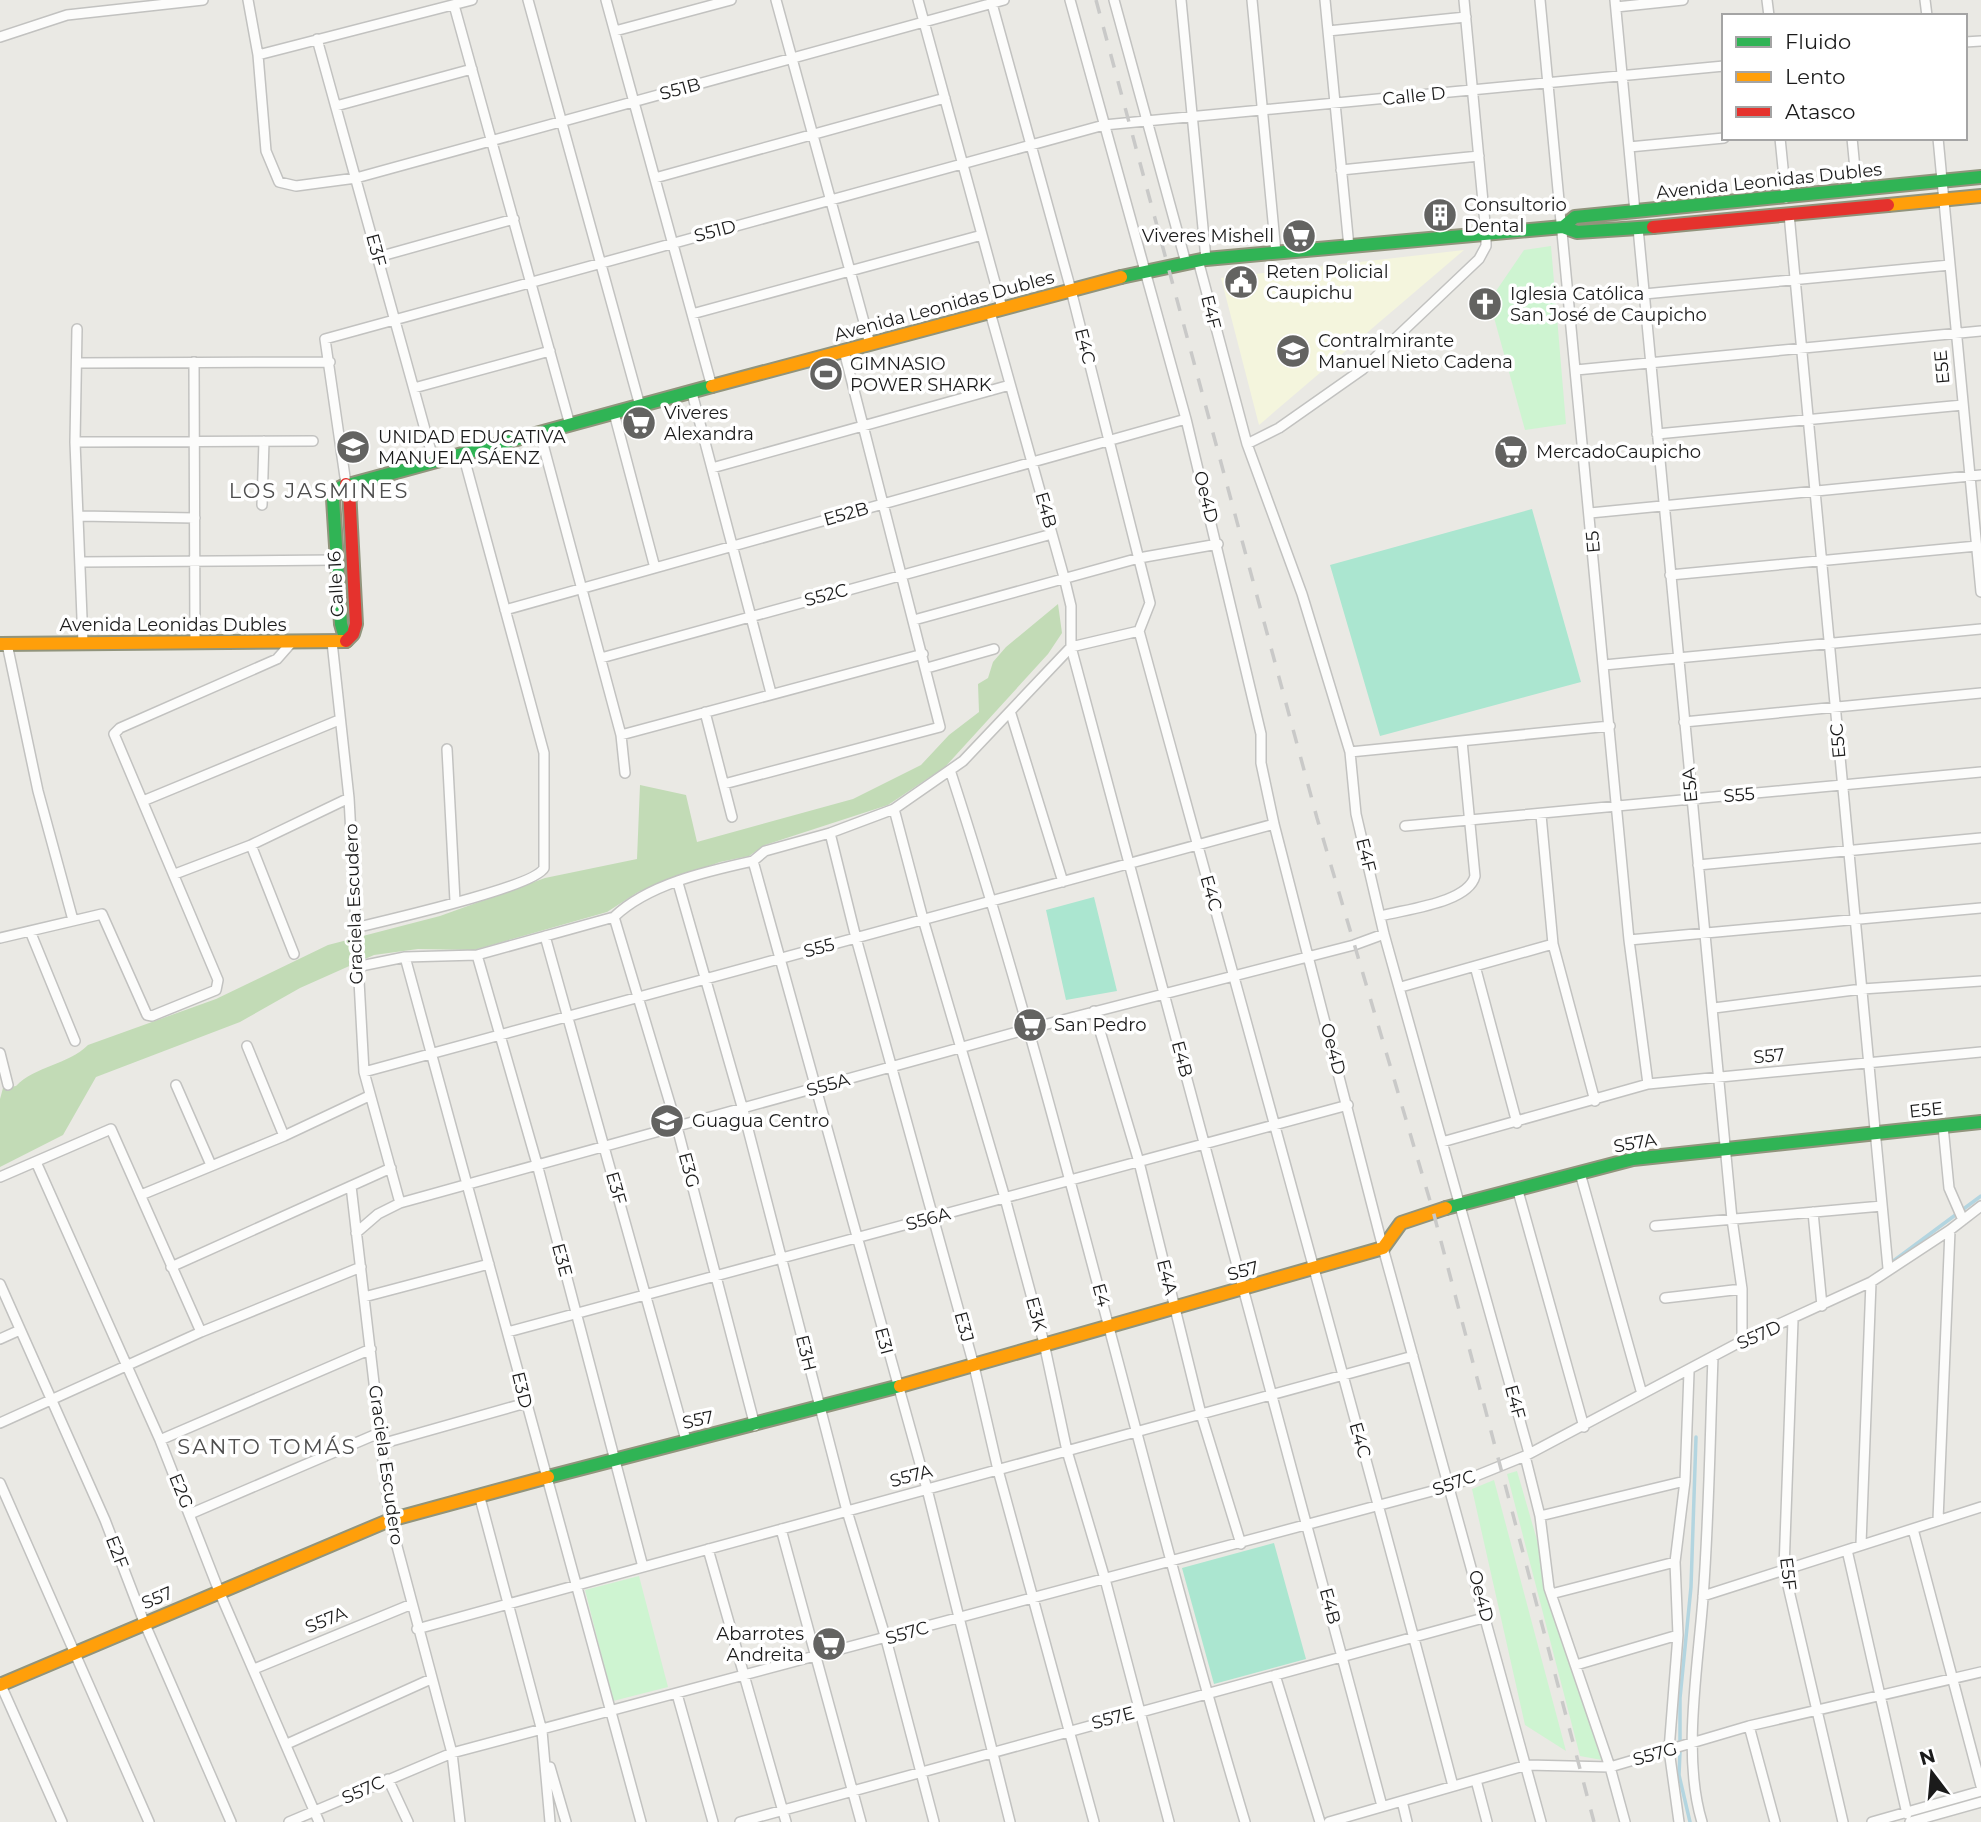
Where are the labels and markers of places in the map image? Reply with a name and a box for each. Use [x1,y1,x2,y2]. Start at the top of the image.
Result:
place label: Consultorio Dental [1464,194,1567,237]
building icon: Consultorio Dental [1421,196,1459,234]
supermarket icon: Viveres Mishell [1280,217,1318,255]
place label: Viveres Mishell [1142,225,1274,247]
place label: Reten Policial Caupichu [1266,261,1389,304]
public building icon: Reten Policial Caupichu [1222,263,1260,301]
place label: Iglesia Católica San José de Caupicho [1510,283,1707,326]
church icon: Iglesia Católica San José de Caupicho [1466,285,1504,323]
place label: Contralmirante Manuel Nieto Cadena [1318,330,1513,373]
school or university icon: Contralmirante Manuel Nieto Cadena [1274,332,1312,370]
place label: GIMNASIO POWER SHARK [850,353,992,396]
sports icon: GIMNASIO POWER SHARK [807,355,845,393]
place label: Viveres Alexandra [664,402,754,445]
supermarket icon: Viveres Alexandra [620,404,658,442]
place label: UNIDAD EDUCATIVA MANUELA SÁENZ [378,426,566,469]
school or university icon: UNIDAD EDUCATIVA MANUELA SÁENZ [334,428,372,466]
supermarket icon: MercadoCaupicho [1492,433,1530,471]
place label: MercadoCaupicho [1536,441,1701,463]
supermarket icon: San Pedro [1011,1006,1049,1044]
place label: San Pedro [1054,1014,1147,1036]
school or university icon: Guagua Centro [648,1102,686,1140]
place label: Guagua Centro [692,1110,829,1132]
place label: Abarrotes Andreita [716,1623,804,1666]
supermarket icon: Abarrotes Andreita [810,1625,848,1663]

